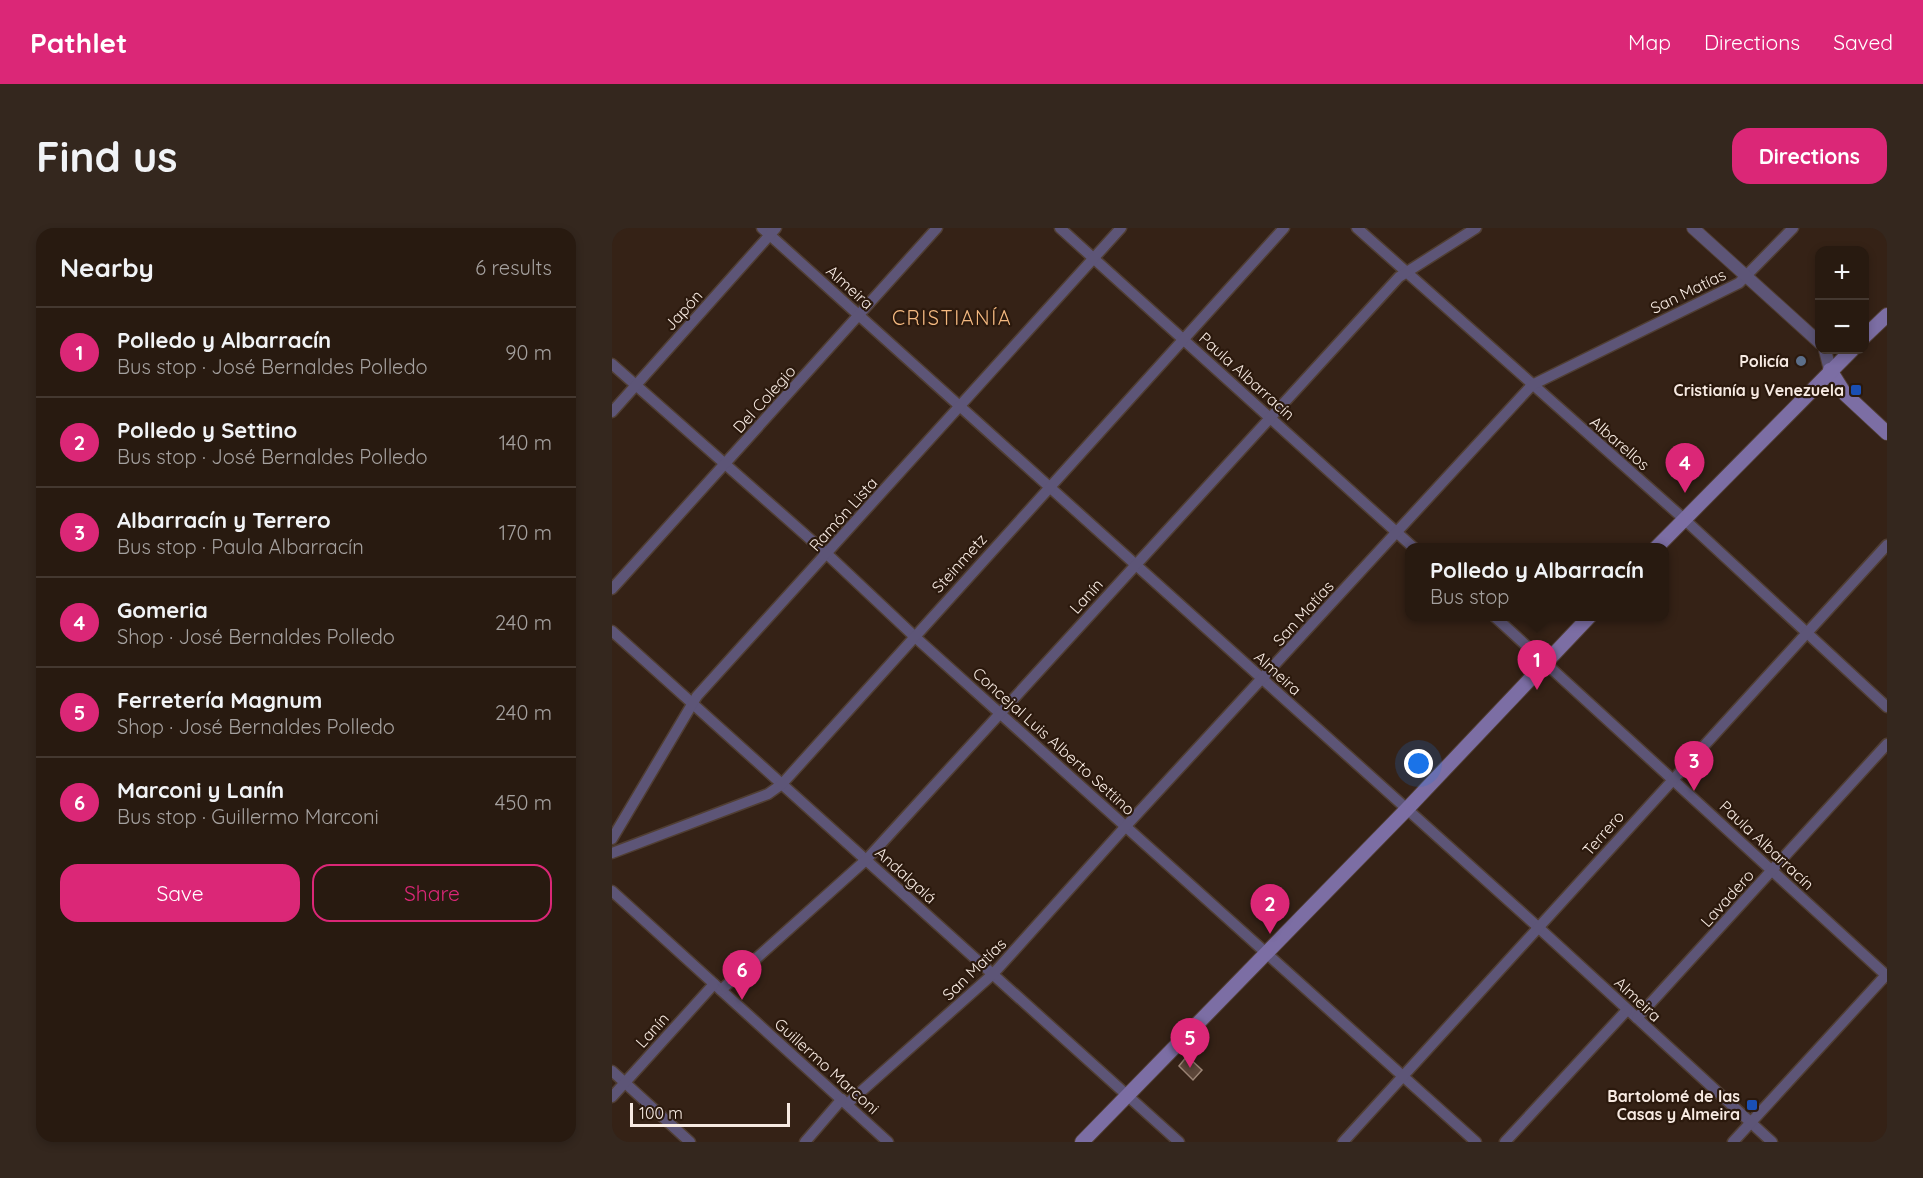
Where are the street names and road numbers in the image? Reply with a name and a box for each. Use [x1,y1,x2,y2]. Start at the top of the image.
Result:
street label: Almeira [822,261,878,313]
street label: San Matías [1647,264,1729,318]
street label: Japón [660,286,706,334]
street label: Paula Albarracín [1195,328,1299,424]
street label: Del Colegio [728,361,800,437]
street label: Albarellos [1586,412,1654,474]
street label: Ramón Lista [804,473,882,555]
street label: Steinmetz [927,529,991,597]
street label: Lanín [1065,574,1107,618]
street label: San Matías [1268,576,1338,650]
street label: Almeira [1250,647,1306,699]
street label: Concejal Luis Alberto Settino [969,663,1139,819]
street label: Paula Albarracín [1716,796,1818,894]
street label: Terrero [1578,806,1628,860]
street label: Andalgalá [871,842,941,908]
street label: Lavadero [1696,865,1758,931]
street label: San Matías [938,934,1010,1004]
street label: Almeira [1610,972,1666,1026]
street label: Lanín [631,1008,673,1052]
street label: Guillermo Marconi [771,1014,883,1118]

